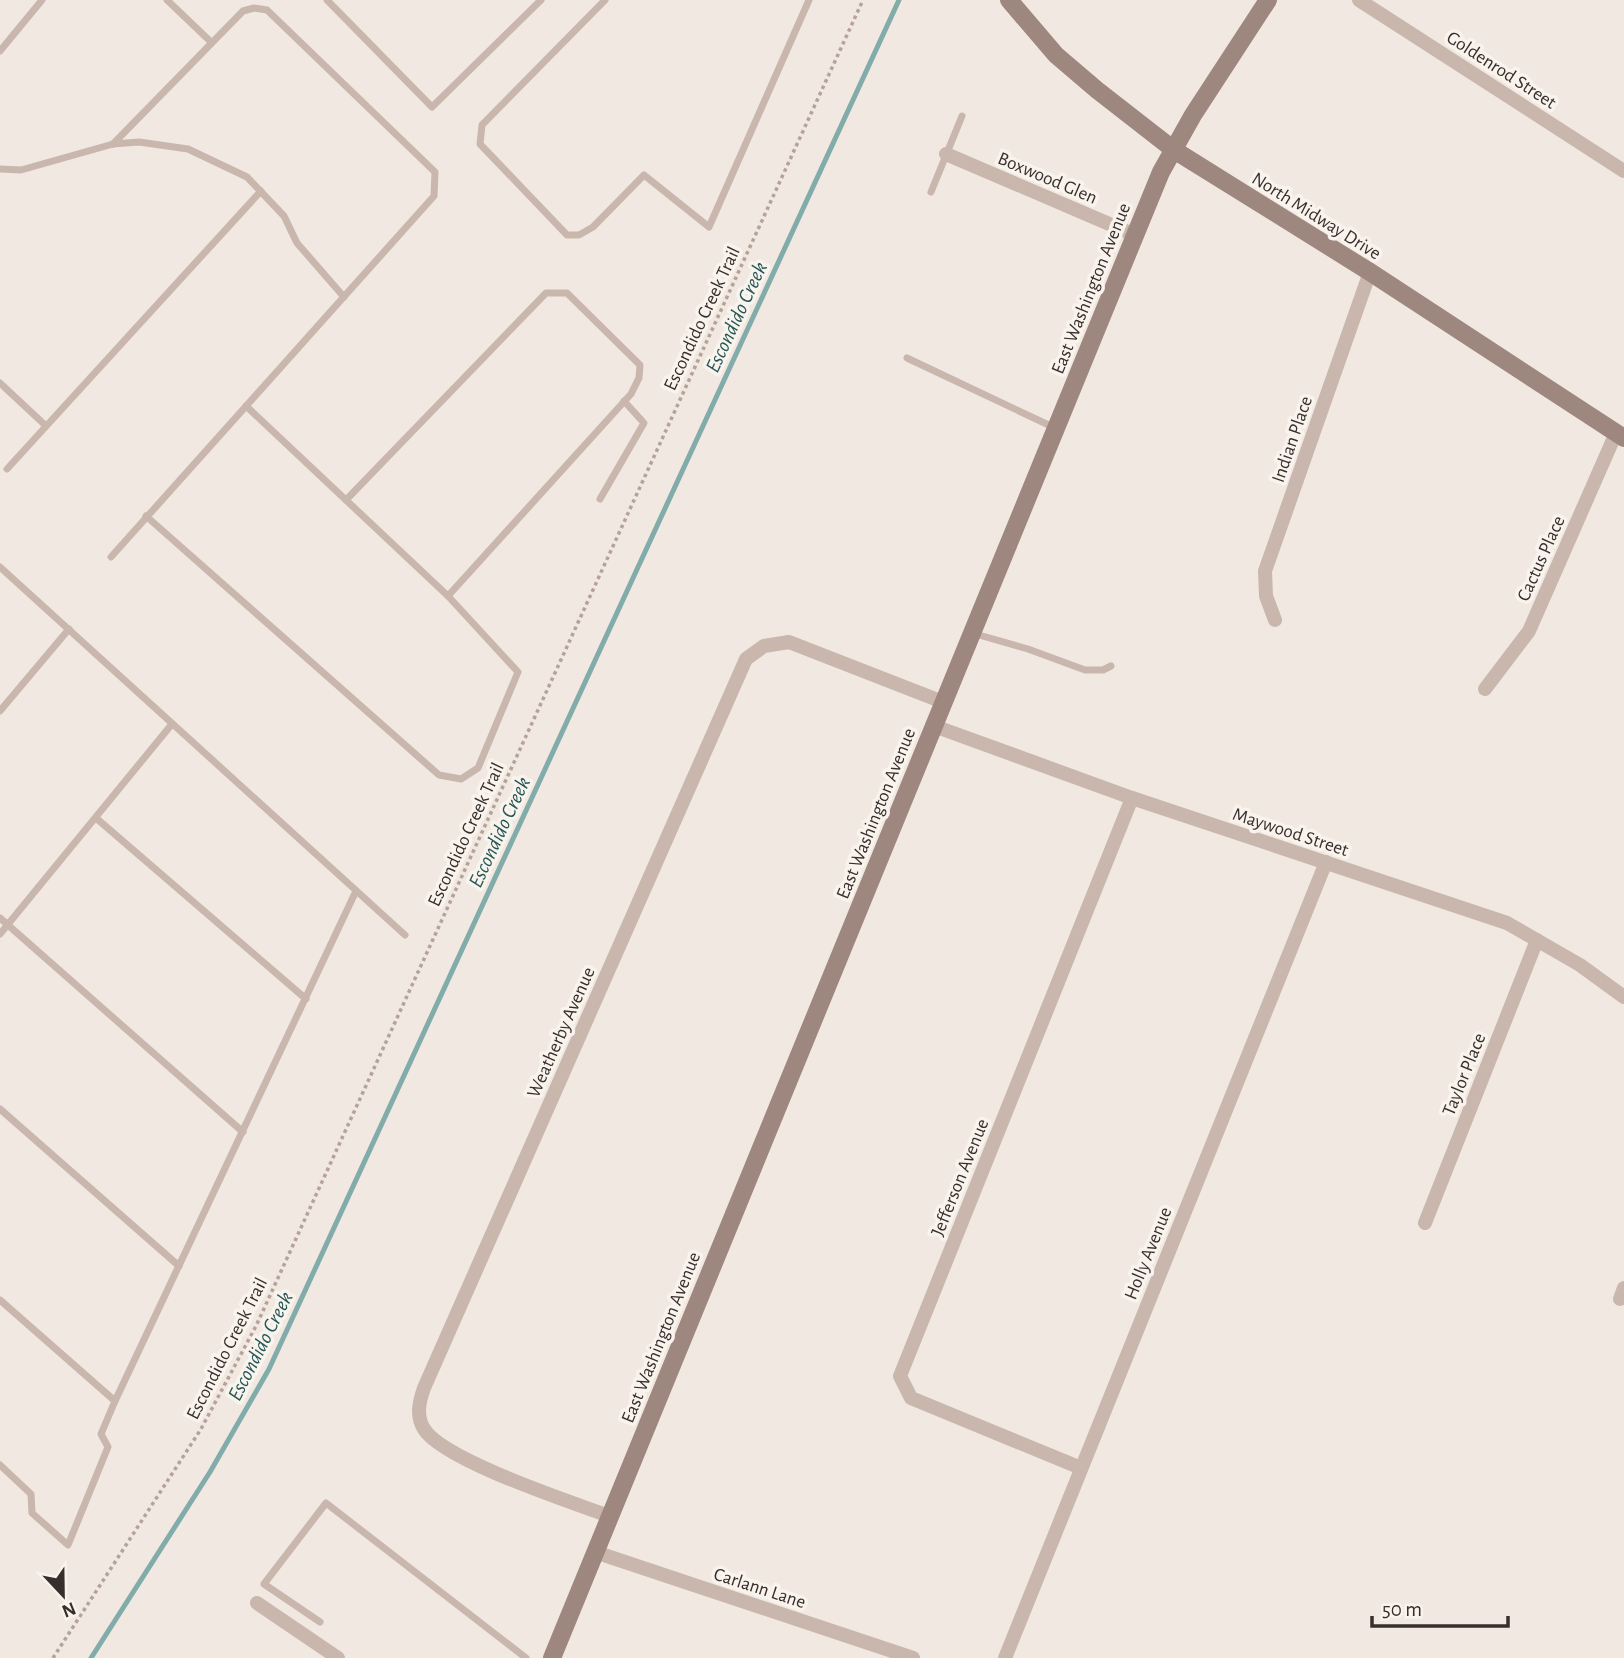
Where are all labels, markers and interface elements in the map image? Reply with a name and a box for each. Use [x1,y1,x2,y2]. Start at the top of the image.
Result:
street label: Goldenrod Street [1443,28,1559,113]
street label: Boxwood Glen [995,149,1100,208]
street label: North Midway Drive [1248,169,1384,264]
street label: East Washington Avenue [1048,200,1134,377]
street label: Escondido Creek Trail [661,244,744,393]
water label: Escondido Creek [702,259,771,376]
street label: Indian Place [1269,394,1316,485]
street label: Cactus Place [1514,513,1569,604]
street label: East Washington Avenue [833,725,919,902]
street label: Escondido Creek Trail [425,760,508,909]
water label: Escondido Creek [465,774,534,891]
street label: Maywood Street [1230,805,1351,860]
street label: Weatherby Avenue [524,964,599,1101]
street label: Taylor Place [1439,1031,1490,1119]
street label: Jefferson Avenue [928,1116,993,1239]
street label: Holly Avenue [1121,1205,1176,1303]
street label: East Washington Avenue [618,1249,704,1426]
street label: Escondido Creek Trail [183,1275,271,1423]
water label: Escondido Creek [224,1288,297,1404]
north arrow [28,1560,98,1630]
street label: Carlann Lane [711,1565,808,1612]
scale bar [1372,1584,1508,1628]
text: N [59,1598,78,1621]
text: 50 m [1382,1599,1422,1620]

